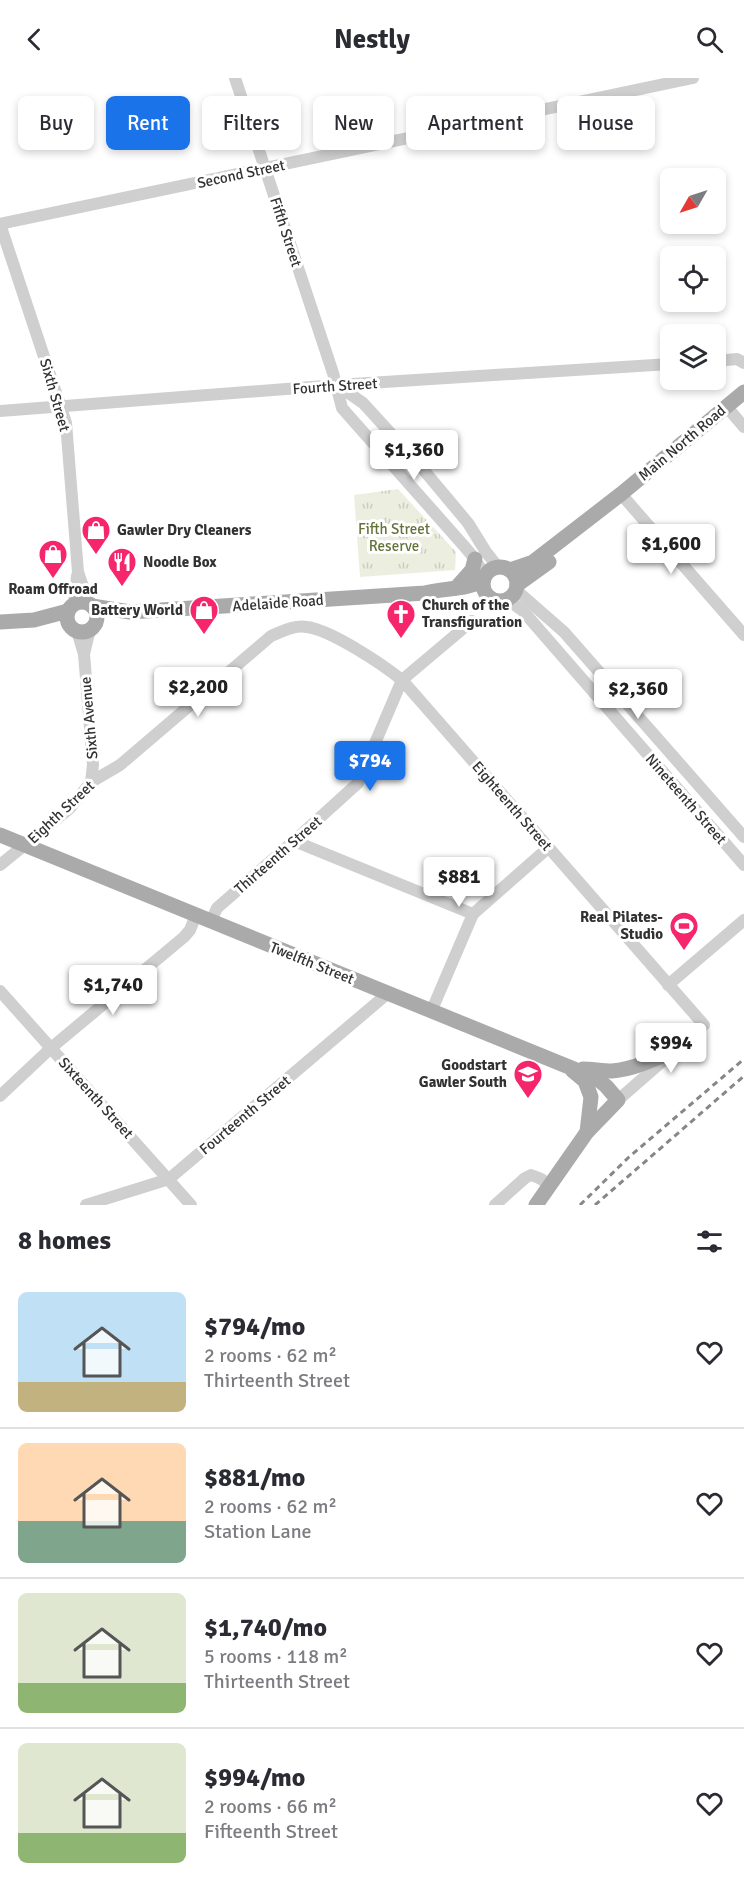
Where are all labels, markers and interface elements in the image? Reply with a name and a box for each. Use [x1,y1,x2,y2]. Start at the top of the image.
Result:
icon: back [18,23,51,56]
text: Nestly [334,23,410,56]
icon: search [693,23,726,56]
chip: Buy [18,96,94,150]
chip: Rent [106,96,190,150]
chip: Filters [202,96,301,150]
chip: New [313,96,394,150]
chip: Apartment [406,96,545,150]
chip: House [557,96,655,150]
street label: Second Street [196,156,286,192]
north arrow [660,168,726,234]
map controls [660,168,726,390]
street label: Fifth Street [266,195,306,269]
button: locate [660,246,726,312]
button: layers [660,324,726,390]
street label: Sixth Street [36,356,74,434]
street label: Fourth Street [292,374,378,398]
street label: Main North Road [635,401,729,485]
pin: $1,360 [365,430,463,481]
text: $1,360 [384,437,444,462]
shop icon: Gawler Dry Cleaners [80,514,112,556]
park label: Fifth Street Reserve [358,520,430,555]
place label: Gawler Dry Cleaners [117,521,252,539]
pin: $1,600 [622,524,720,575]
text: $1,600 [641,531,701,556]
shop icon: Roam Offroad [37,538,69,580]
restaurant icon: Noodle Box [106,546,138,588]
place label: Noodle Box [143,553,217,571]
place label: Roam Offroad [8,580,98,598]
street label: Adelaide Road [232,591,324,615]
shop icon: Battery World [188,594,220,636]
place label: Church of the Transfiguration [422,596,522,631]
church icon: Church of the Transfiguration [385,598,417,640]
place label: Battery World [91,601,183,619]
pin: $2,200 [149,667,247,718]
pin: $2,360 [589,669,687,720]
text: $2,200 [168,674,228,699]
street label: Sixth Avenue [76,676,102,760]
text: $2,360 [608,676,668,701]
pin: $794 [334,741,406,792]
text: $794 [348,748,392,773]
street label: Nineteenth Street [642,750,730,848]
street label: Eighteenth Street [468,758,556,854]
street label: Eighth Street [24,777,98,847]
street label: Thirteenth Street [231,812,325,898]
pin: $881 [423,857,495,908]
text: $881 [437,864,481,889]
place label: Real Pilates- Studio [580,908,663,943]
sports icon: Real Pilates- Studio [668,910,700,952]
street label: Twelfth Street [267,938,357,988]
pin: $1,740 [64,965,162,1016]
text: $1,740 [83,972,143,997]
pin: $994 [635,1023,707,1074]
text: $994 [649,1030,693,1055]
street label: Sixteenth Street [55,1054,137,1142]
place label: Goodstart Gawler South [419,1056,507,1091]
school or university icon: Goodstart Gawler South [512,1058,544,1100]
street label: Fourteenth Street [196,1072,294,1158]
text: 8 homes [18,1225,111,1257]
icon: filters [693,1225,726,1258]
text: $794/mo [204,1311,305,1343]
icon: home [66,1316,138,1388]
icon: heart [693,1336,726,1369]
text: 2 rooms · 62 m² [204,1343,337,1368]
text: Thirteenth Street [204,1368,350,1393]
text: $881/mo [204,1462,305,1494]
icon: home [66,1467,138,1539]
icon: heart [693,1487,726,1520]
text: 2 rooms · 62 m² [204,1494,337,1519]
text: Station Lane [204,1519,312,1544]
text: $1,740/mo [204,1612,327,1644]
icon: home [66,1617,138,1689]
icon: heart [693,1637,726,1670]
text: 5 rooms · 118 m² [204,1644,348,1669]
text: Thirteenth Street [204,1669,350,1694]
text: $994/mo [204,1762,305,1794]
icon: home [66,1767,138,1839]
icon: heart [693,1787,726,1820]
text: 2 rooms · 66 m² [204,1794,337,1819]
text: Fifteenth Street [204,1819,338,1844]

